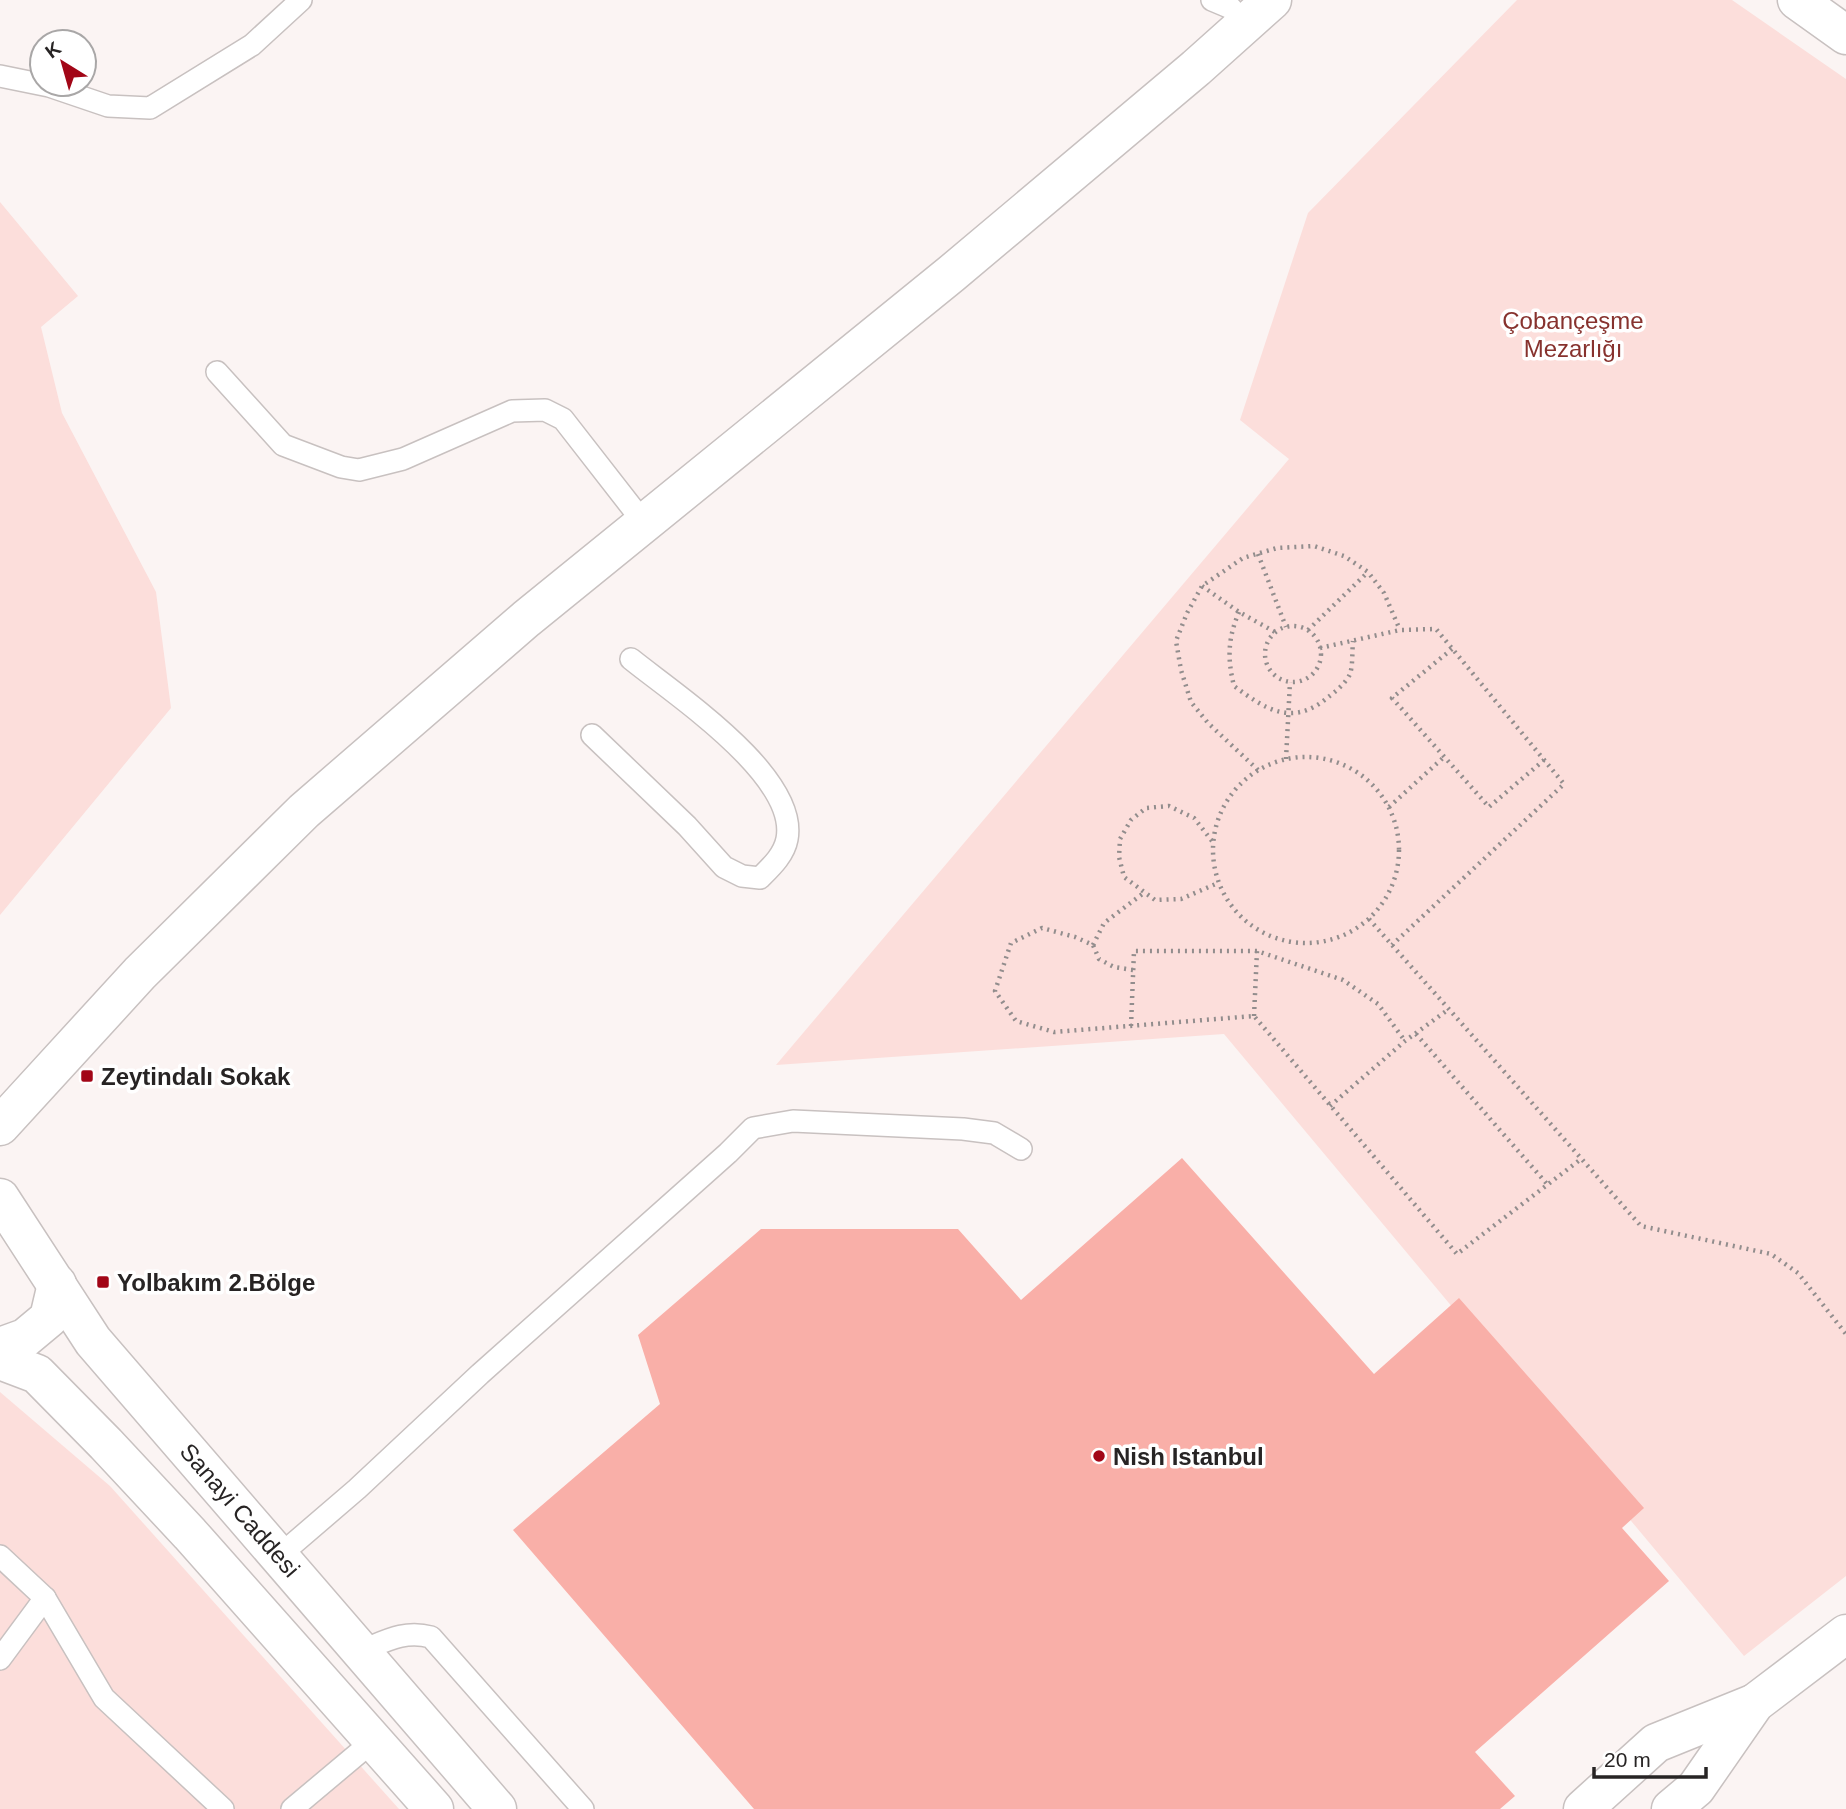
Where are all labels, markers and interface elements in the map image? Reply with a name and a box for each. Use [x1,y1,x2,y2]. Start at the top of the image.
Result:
north arrow [28,28,98,98]
text: K [41,37,65,62]
park label: Çobançeşme Mezarlığı [1502,307,1644,362]
place label: Zeytindalı Sokak [101,1063,291,1090]
marker: Zeytindalı Sokak [79,1068,95,1084]
place label: Yolbakım 2.Bölge [117,1269,315,1296]
marker: Yolbakım 2.Bölge [95,1274,111,1290]
street label: Sanayi Caddesi [175,1438,305,1582]
place label: Nish Istanbul [1113,1443,1264,1470]
marker: Nish Istanbul [1091,1448,1107,1464]
scale bar [1594,1736,1706,1780]
text: 20 m [1604,1748,1651,1771]

